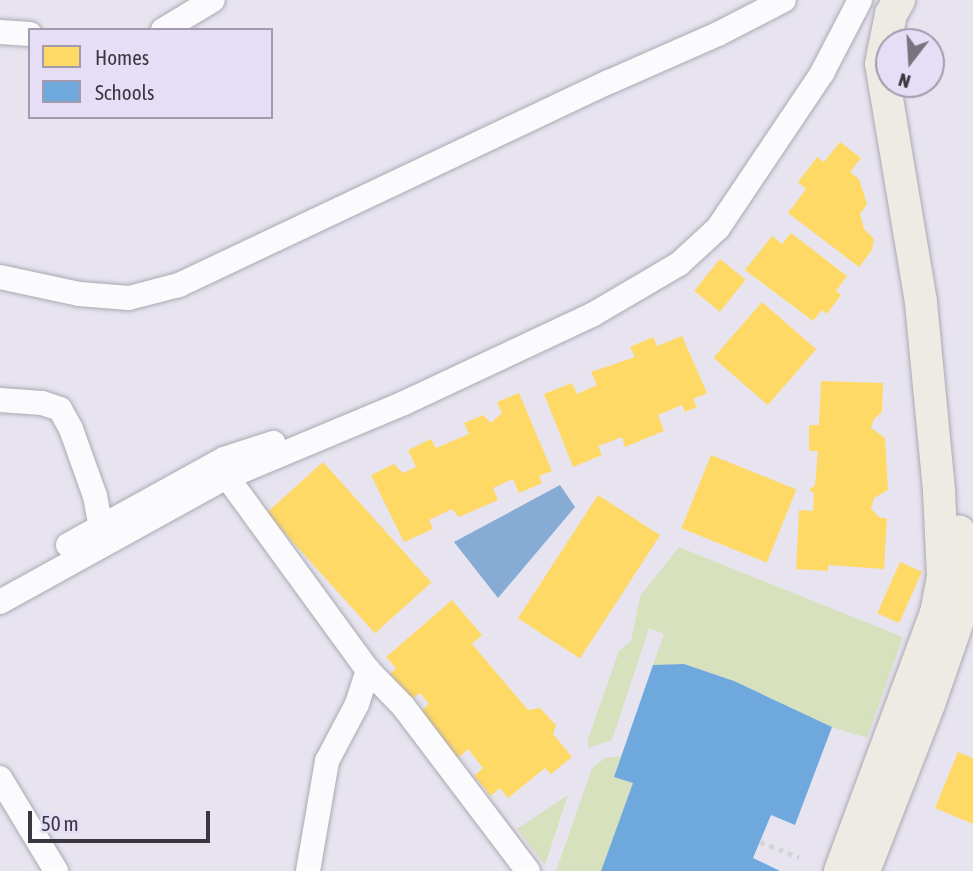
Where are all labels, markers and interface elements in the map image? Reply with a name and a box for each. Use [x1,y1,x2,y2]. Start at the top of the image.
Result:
legend [28,28,273,119]
north arrow [875,28,945,98]
text: Homes [95,45,149,69]
text: N [896,69,913,93]
text: Schools [95,80,155,104]
scale bar [32,798,214,842]
text: 50 m [41,811,79,835]

